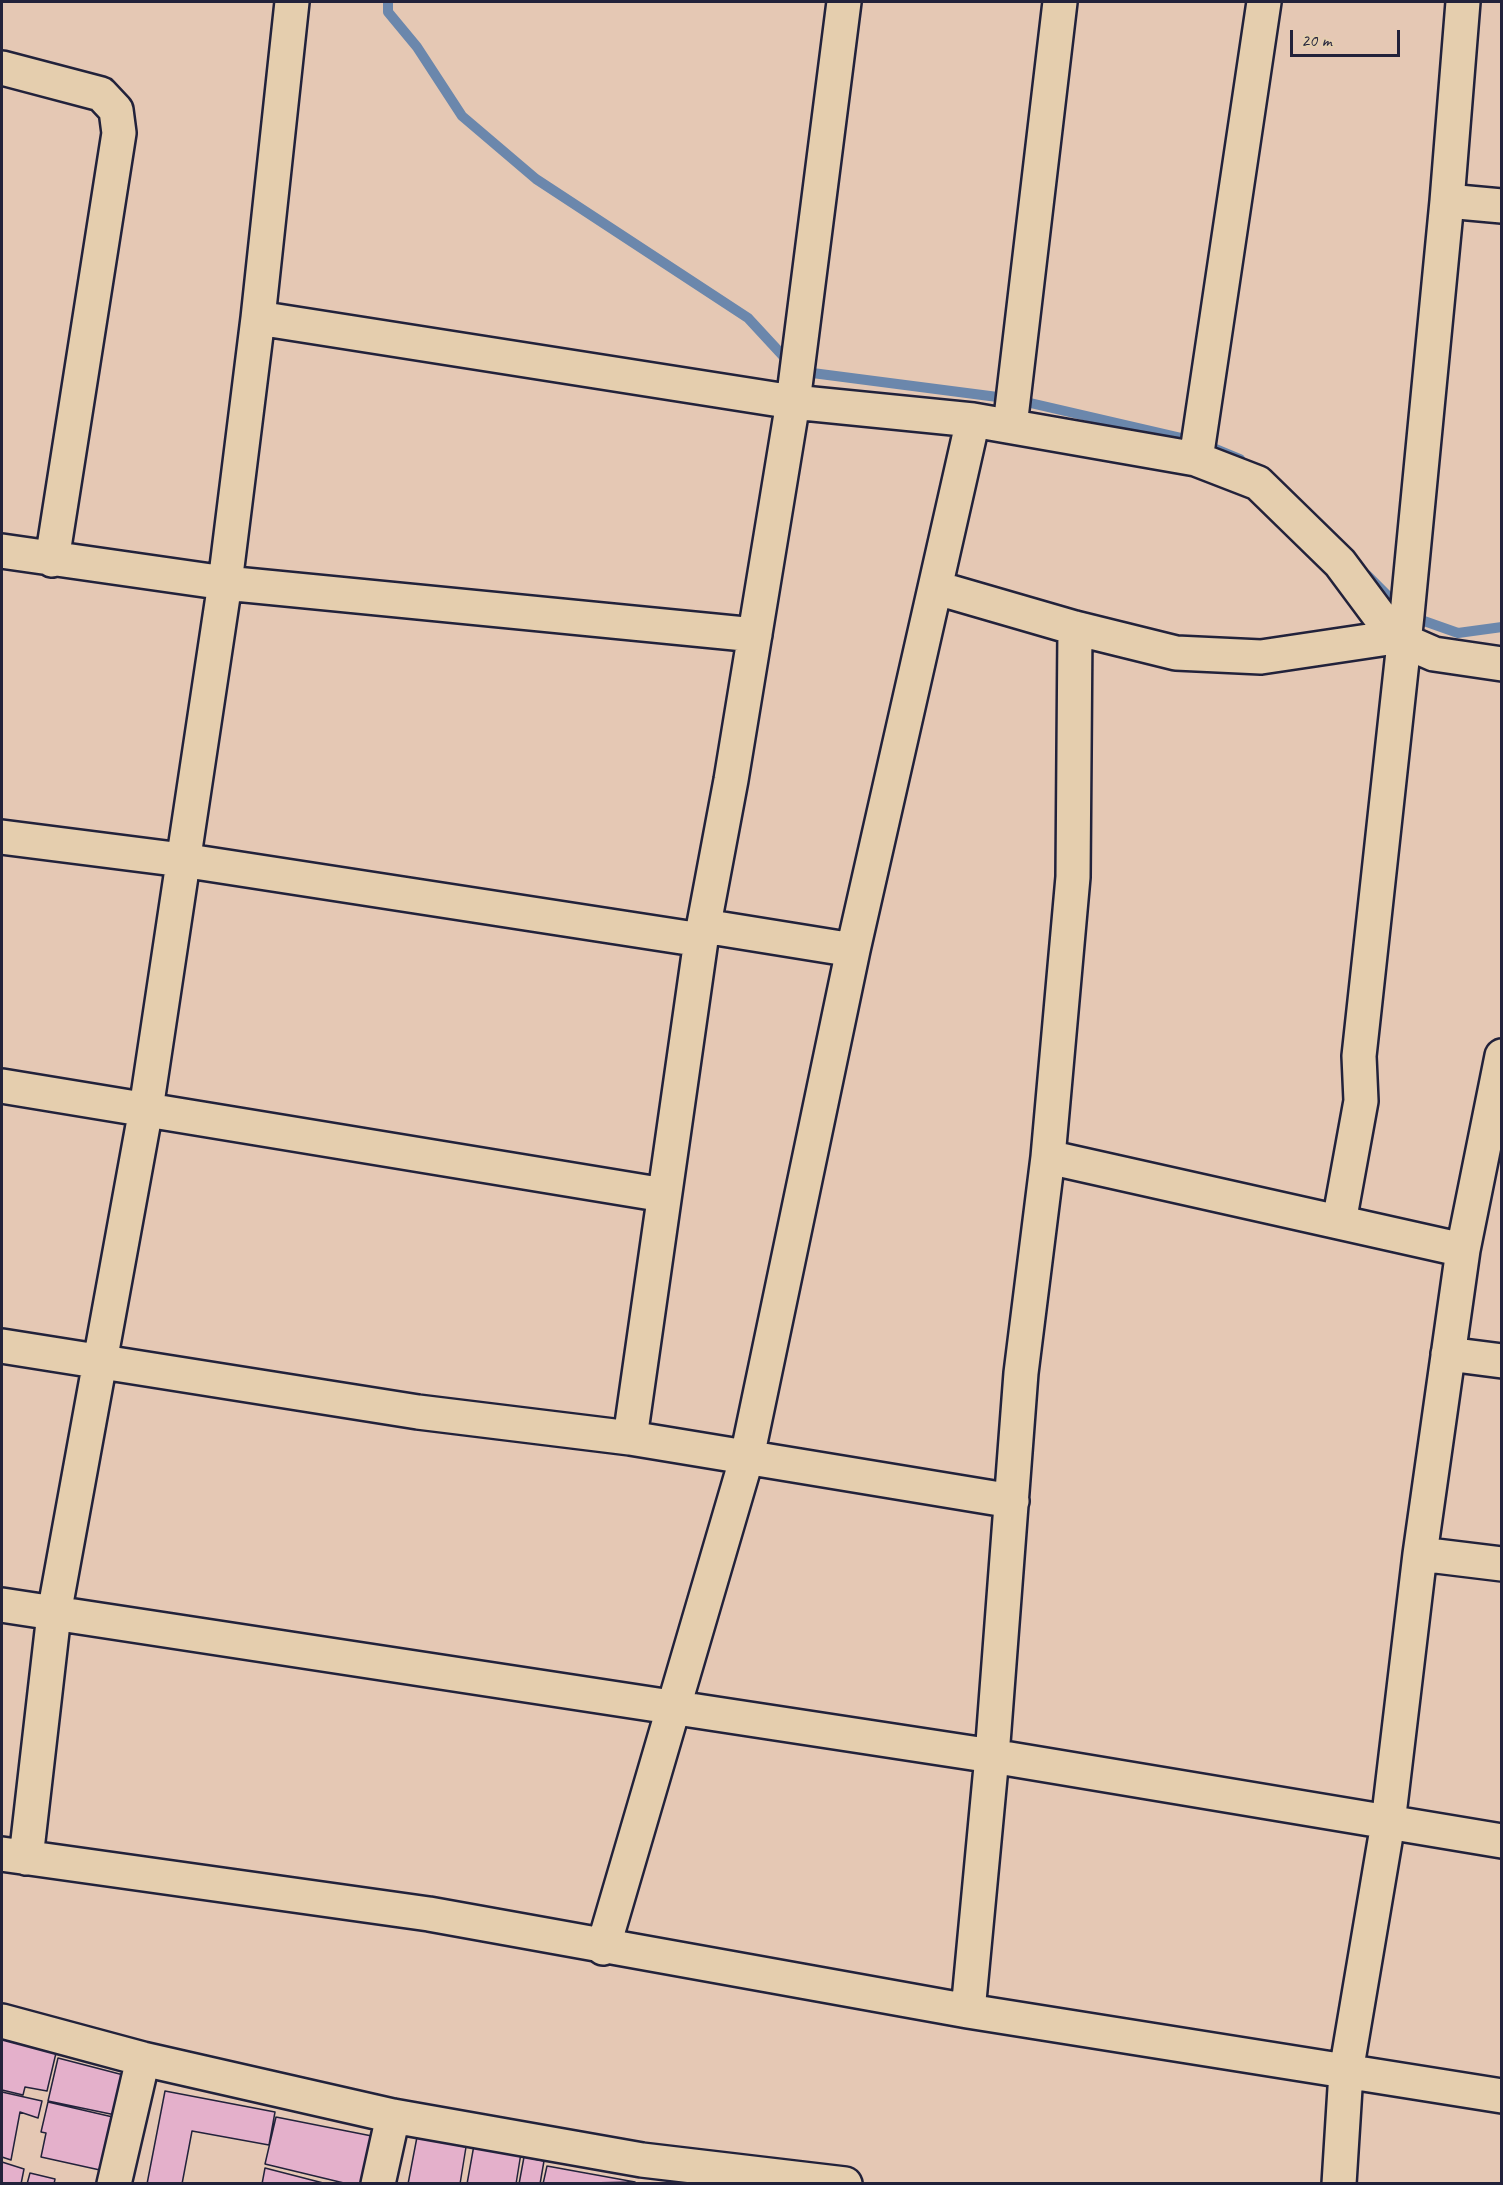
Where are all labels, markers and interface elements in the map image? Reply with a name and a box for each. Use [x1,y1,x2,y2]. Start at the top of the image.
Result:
scale bar [1293,18,1402,56]
text: 20 m [1301,29,1332,51]

